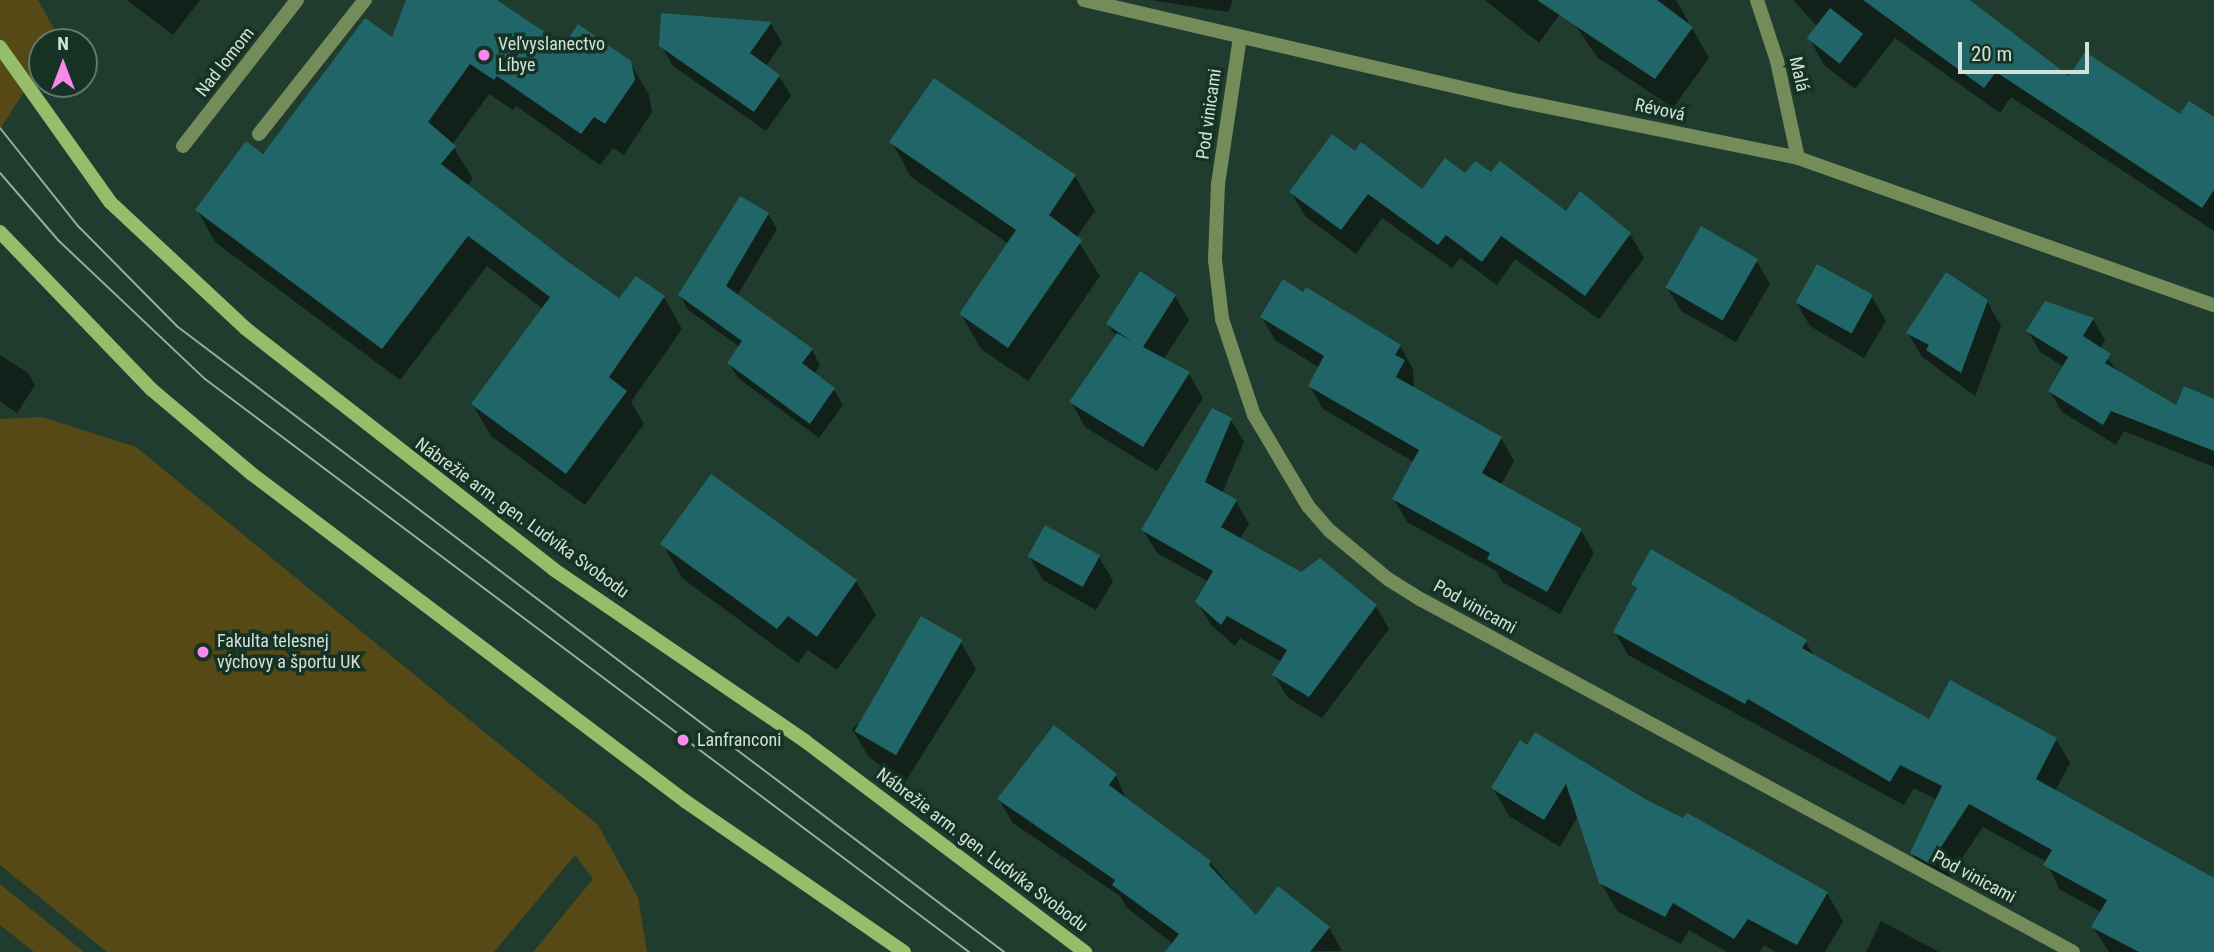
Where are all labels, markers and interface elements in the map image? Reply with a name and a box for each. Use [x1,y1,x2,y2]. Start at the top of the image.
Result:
street label: Nad lomom [191,23,259,101]
north arrow [28,28,98,98]
scale bar [1962,28,2093,72]
text: N [57,32,69,55]
place label: Veľvyslanectvo Líbye [498,34,605,76]
text: 20 m [1971,42,2012,66]
marker: Veľvyslanectvo Líbye [476,47,492,63]
street label: Malá [1785,55,1813,93]
street label: Pod vinicami [1192,67,1226,161]
street label: Révová [1633,94,1687,126]
street label: Nábrežie arm. gen. Ludvíka Svobodu [411,433,633,603]
street label: Pod vinicami [1430,575,1520,639]
place label: Fakulta telesnej výchovy a športu UK [217,631,360,674]
marker: Fakulta telesnej výchovy a športu UK [195,644,211,660]
place label: Lanfranconi [697,729,781,751]
marker: Lanfranconi [675,732,691,748]
street label: Nábrežie arm. gen. Ludvíka Svobodu [872,764,1092,936]
street label: Pod vinicami [1929,846,2019,908]

